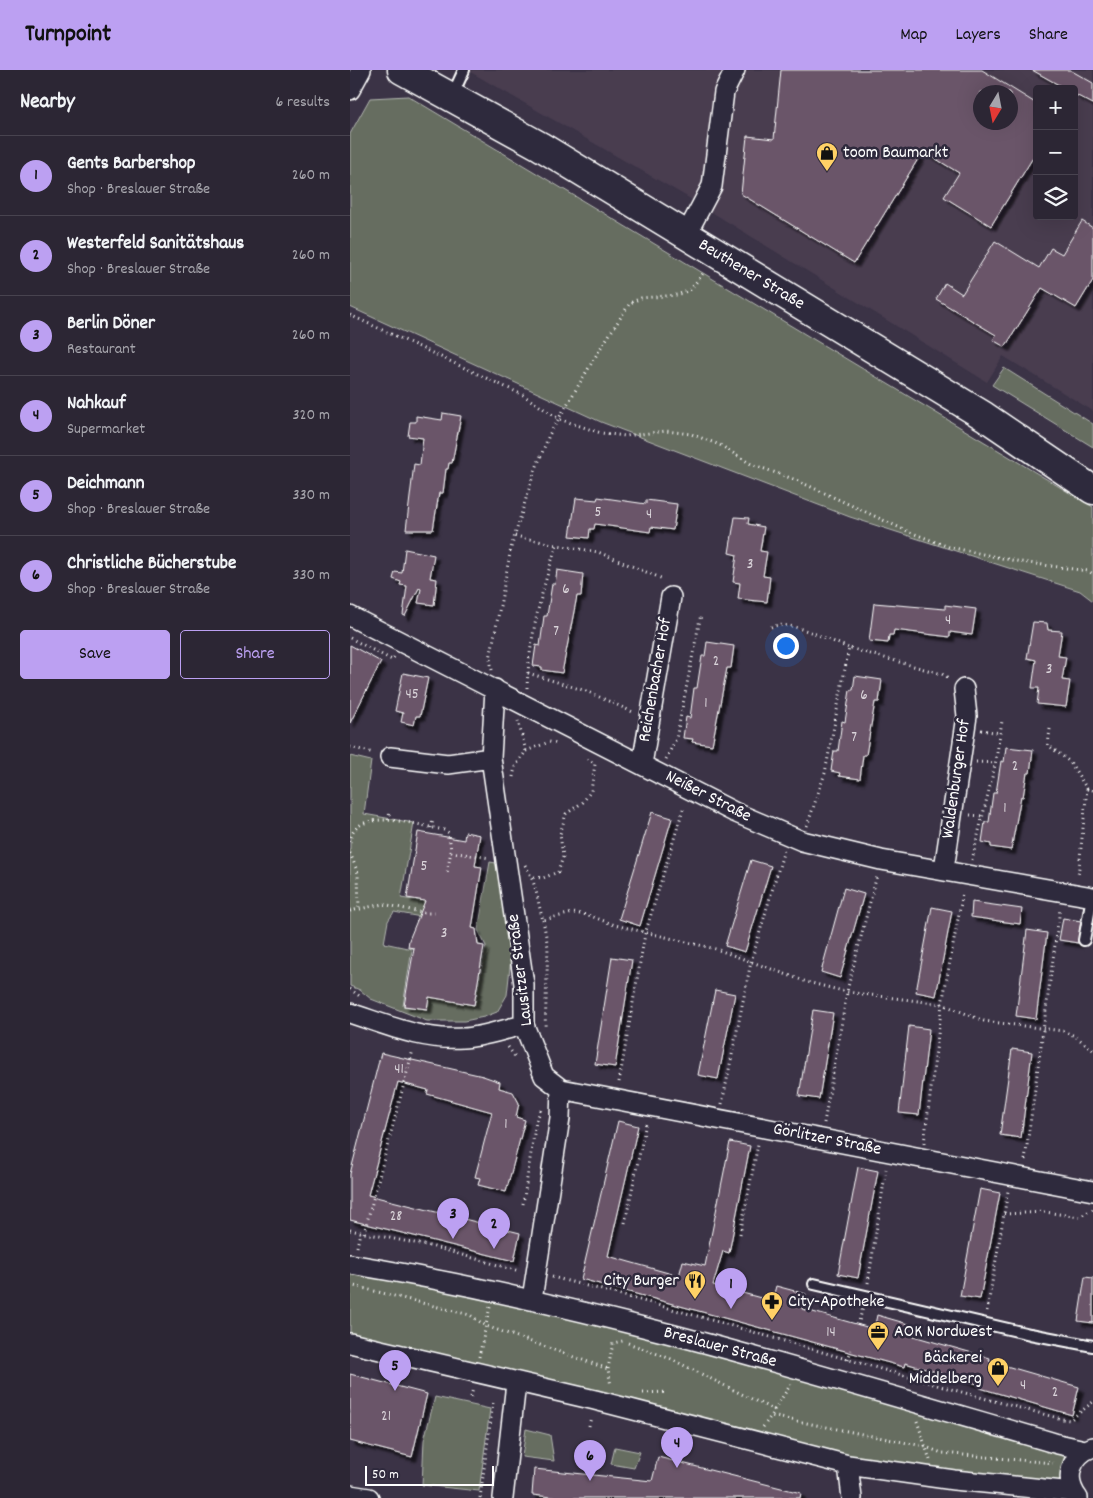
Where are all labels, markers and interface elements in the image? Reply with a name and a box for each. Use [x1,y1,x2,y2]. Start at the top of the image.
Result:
text: Turnpoint [25,18,111,52]
text: Map [900,23,927,48]
text: Layers [955,23,1001,48]
text: Share [1029,23,1068,48]
north arrow [973,85,1018,130]
map controls [1033,85,1078,220]
button: + [1033,85,1078,130]
text: Nearby [20,88,75,118]
text: 6 results [275,91,330,114]
button: − [1033,130,1078,175]
shop icon: toom Baumarkt [815,141,839,172]
place label: toom Baumarkt [843,141,949,166]
text: Gents Barbershop [67,151,196,178]
text: 1 [34,164,38,187]
text: 260 m [292,164,330,187]
button: layers [1033,175,1078,220]
text: Shop · Breslauer Straße [67,178,210,201]
text: Westerfeld Sanitätshaus [67,231,244,258]
street label: Beuthener Straße [693,233,809,317]
text: 2 [33,244,40,267]
text: 260 m [292,244,330,267]
text: Shop · Breslauer Straße [67,258,210,281]
text: Berlin Döner [67,311,155,338]
text: 3 [32,324,40,347]
text: 260 m [292,324,330,347]
text: Restaurant [67,338,136,361]
text: Nahkauf [67,391,126,418]
text: 4 [33,404,39,427]
text: 320 m [293,404,330,427]
text: Supermarket [67,418,145,441]
text: Deichmann [67,471,145,498]
text: 5 [32,484,40,507]
text: 330 m [292,484,330,507]
text: Shop · Breslauer Straße [67,498,210,521]
house number: 5 [595,502,602,524]
house number: 4 [646,504,652,526]
text: Christliche Bücherstube [67,551,236,578]
house number: 3 [747,554,753,576]
text: 6 [32,564,40,587]
text: 330 m [292,564,330,587]
text: Shop · Breslauer Straße [67,578,210,601]
house number: 6 [562,579,570,601]
house number: 4 [945,610,951,632]
street label: Reichenbacher Hof [633,615,679,744]
house number: 7 [553,621,559,643]
button: Save [20,630,170,679]
button: Share [180,630,330,679]
your location [773,633,799,659]
house number: 2 [713,651,719,673]
house number: 3 [1046,659,1052,681]
house number: 45 [405,684,419,706]
house number: 6 [860,685,868,707]
house number: 1 [704,693,708,715]
street label: Waldenburger Hof [936,717,978,840]
house number: 7 [851,727,857,749]
house number: 2 [1012,756,1018,778]
street label: Neißer Straße [661,765,755,829]
house number: 1 [1003,798,1007,820]
house number: 5 [421,856,428,878]
street label: Lausitzer Straße [502,912,540,1028]
house number: 3 [441,923,447,945]
house number: 41 [394,1059,404,1081]
house number: 1 [504,1114,508,1136]
street label: Görlitzer Straße [771,1117,883,1163]
pin: 3 [437,1198,469,1239]
house number: 28 [390,1206,402,1228]
pin: 2 [478,1208,510,1249]
pin: 1 [715,1268,747,1309]
place label: City Burger [603,1269,679,1294]
restaurant icon: City Burger [683,1269,707,1300]
pharmacy icon: City-Apotheke [760,1290,784,1321]
place label: City-Apotheke [788,1290,885,1315]
office icon: AOK Nordwest [866,1320,890,1351]
place label: AOK Nordwest [894,1320,993,1345]
street label: Breslauer Straße [661,1321,779,1375]
house number: 14 [826,1322,836,1344]
place label: Bäckerei Middelberg [909,1346,982,1392]
pin: 5 [379,1350,411,1391]
shop icon: Bäckerei Middelberg [986,1356,1010,1387]
house number: 4 [1020,1375,1026,1397]
house number: 2 [1052,1382,1058,1404]
house number: 21 [381,1406,391,1428]
pin: 4 [661,1427,693,1468]
pin: 6 [574,1440,606,1481]
scale bar [365,1463,494,1486]
text: 50 m [372,1465,399,1485]

